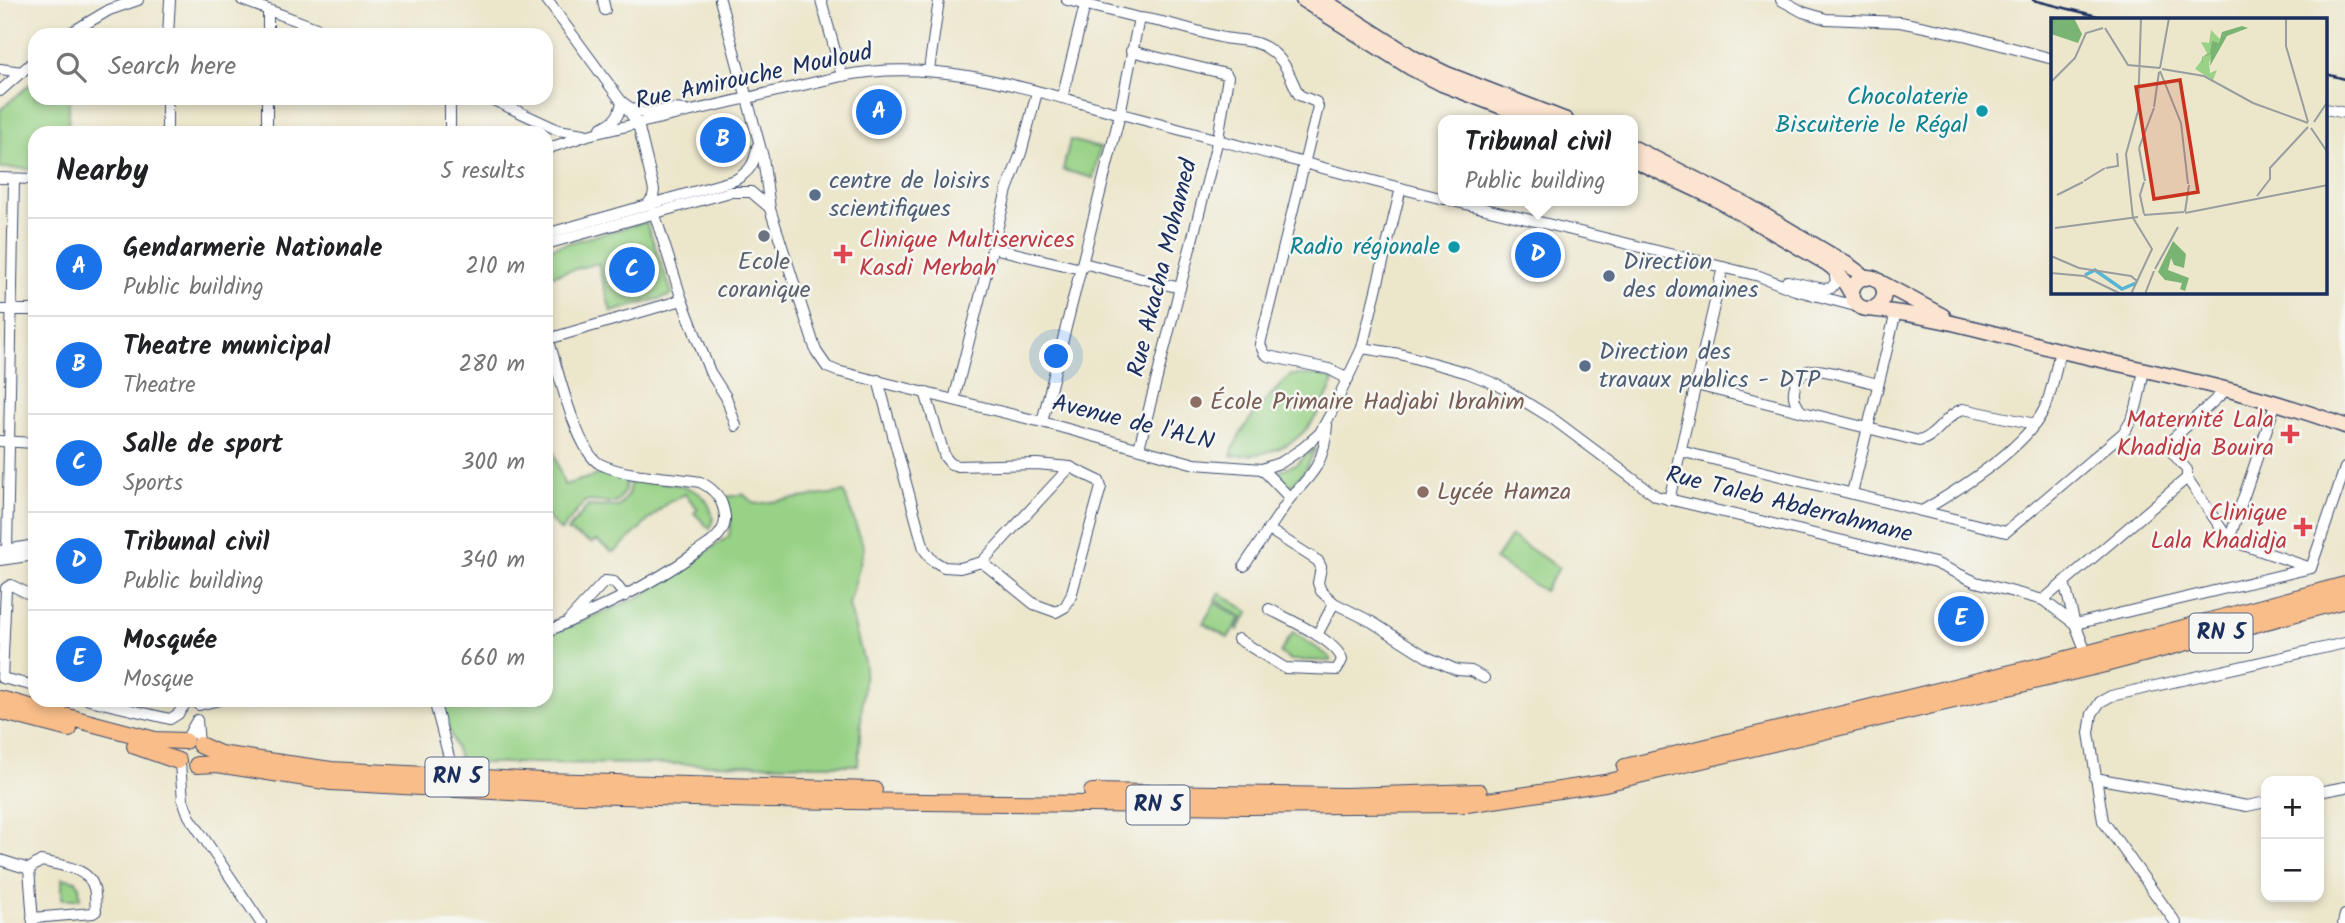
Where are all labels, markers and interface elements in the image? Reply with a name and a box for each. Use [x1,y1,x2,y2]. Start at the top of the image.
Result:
inset map [2051,18,2328,294]
search box [28,28,553,105]
street label: Rue Amirouche Mouloud [632,33,877,121]
text: Search here [108,46,236,88]
icon: search [52,48,90,86]
place label: Chocolaterie Biscuiterie le Régal [1775,78,1968,145]
pin: A [856,86,902,138]
marker: Chocolaterie Biscuiterie le Régal [1974,103,1990,119]
pin: B [700,114,746,166]
popup [1438,115,1638,206]
text: Tribunal civil [1465,122,1611,164]
text: Nearby [56,148,148,196]
text: 5 results [440,154,525,190]
street label: Rue Akacha Mohamed [1117,154,1209,381]
place label: centre de loisirs scientifiques [829,162,990,229]
text: Public building [1465,164,1605,200]
marker: centre de loisirs scientifiques [807,187,823,203]
place label: Clinique Multiservices Kasdi Merbah [859,221,1075,288]
text: Gendarmerie Nationale [123,228,382,270]
marker: Ecole coranique [756,228,772,244]
place label: Radio régionale [1289,228,1440,267]
pin: D [1515,229,1561,281]
marker: Radio régionale [1446,239,1462,255]
place label: Ecole coranique [718,243,811,310]
place label: Direction des domaines [1623,243,1758,310]
pin: C [609,244,655,296]
marker: Clinique Multiservices Kasdi Merbah [833,244,853,264]
text: A [72,249,86,285]
text: 210 m [465,249,525,285]
marker: Direction des domaines [1601,268,1617,284]
text: Public building [123,270,264,306]
text: Theatre municipal [123,326,330,368]
place label: Direction des travaux publics - DTP [1599,333,1821,400]
your location [1039,339,1073,373]
text: B [72,347,86,383]
text: 280 m [459,347,525,383]
marker: Direction des travaux publics - DTP [1577,358,1593,374]
text: Theatre [123,368,196,404]
place label: École Primaire Hadjabi Ibrahim [1210,383,1525,422]
street label: Avenue de l'ALN [1048,384,1218,462]
marker: École Primaire Hadjabi Ibrahim [1188,394,1204,410]
place label: Maternité Lala Khadidja Bouira [2116,401,2274,468]
text: Salle de sport [123,424,283,466]
marker: Maternité Lala Khadidja Bouira [2280,424,2300,444]
text: C [72,445,86,481]
text: 300 m [461,445,525,481]
street label: Rue Taleb Abderrahmane [1662,455,1917,555]
text: Sports [123,466,183,502]
place label: Lycée Hamza [1437,473,1571,512]
marker: Lycée Hamza [1415,484,1431,500]
place label: Clinique Lala Khadidja [2151,494,2287,561]
marker: Clinique Lala Khadidja [2293,517,2313,537]
text: Tribunal civil [123,522,269,564]
text: D [71,543,87,579]
text: 340 m [460,543,525,579]
text: Public building [123,564,264,600]
pin: E [1938,593,1984,645]
road number: RN 5 [2190,614,2252,652]
text: Mosquée [123,620,217,662]
text: E [73,641,85,677]
text: 660 m [460,641,525,677]
text: Mosque [123,662,194,698]
road number: RN 5 [426,758,489,796]
map controls [2261,776,2324,902]
button: + [2261,776,2324,839]
road number: RN 5 [1126,786,1190,824]
button: − [2261,839,2324,902]

